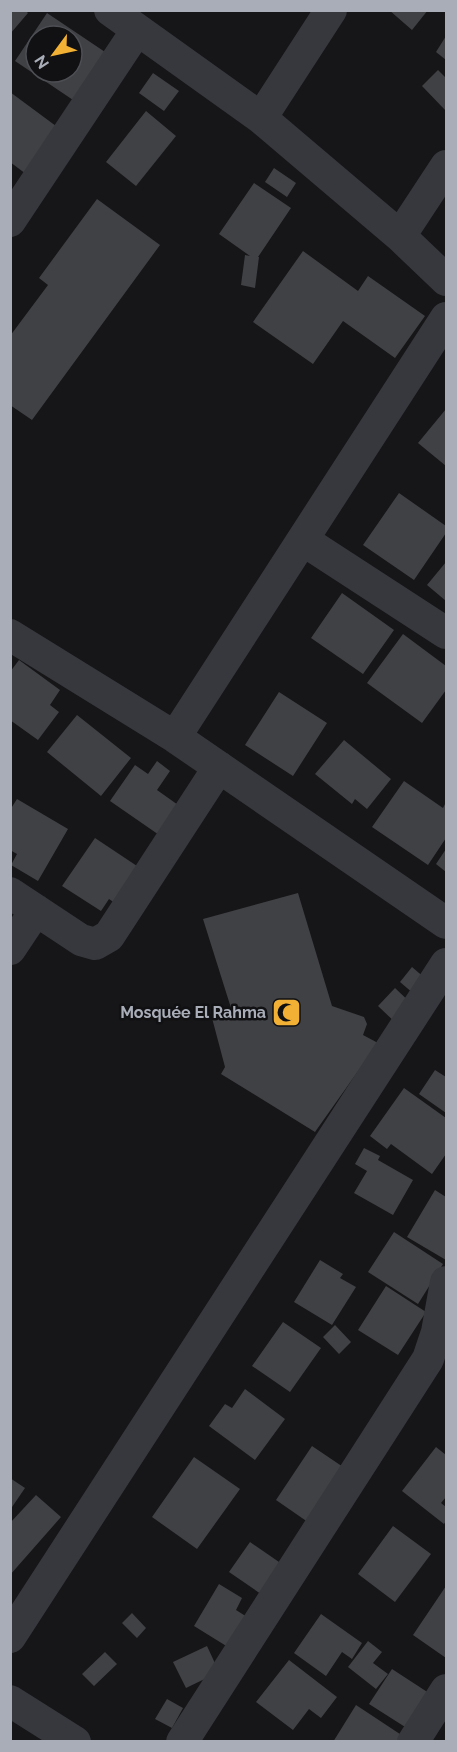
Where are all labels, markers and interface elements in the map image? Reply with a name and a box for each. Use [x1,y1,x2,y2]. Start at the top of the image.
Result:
north arrow [24,24,84,84]
text: N [31,52,53,72]
mosque icon: Mosquée El Rahma [271,996,303,1028]
place label: Mosquée El Rahma [120,1003,266,1022]

